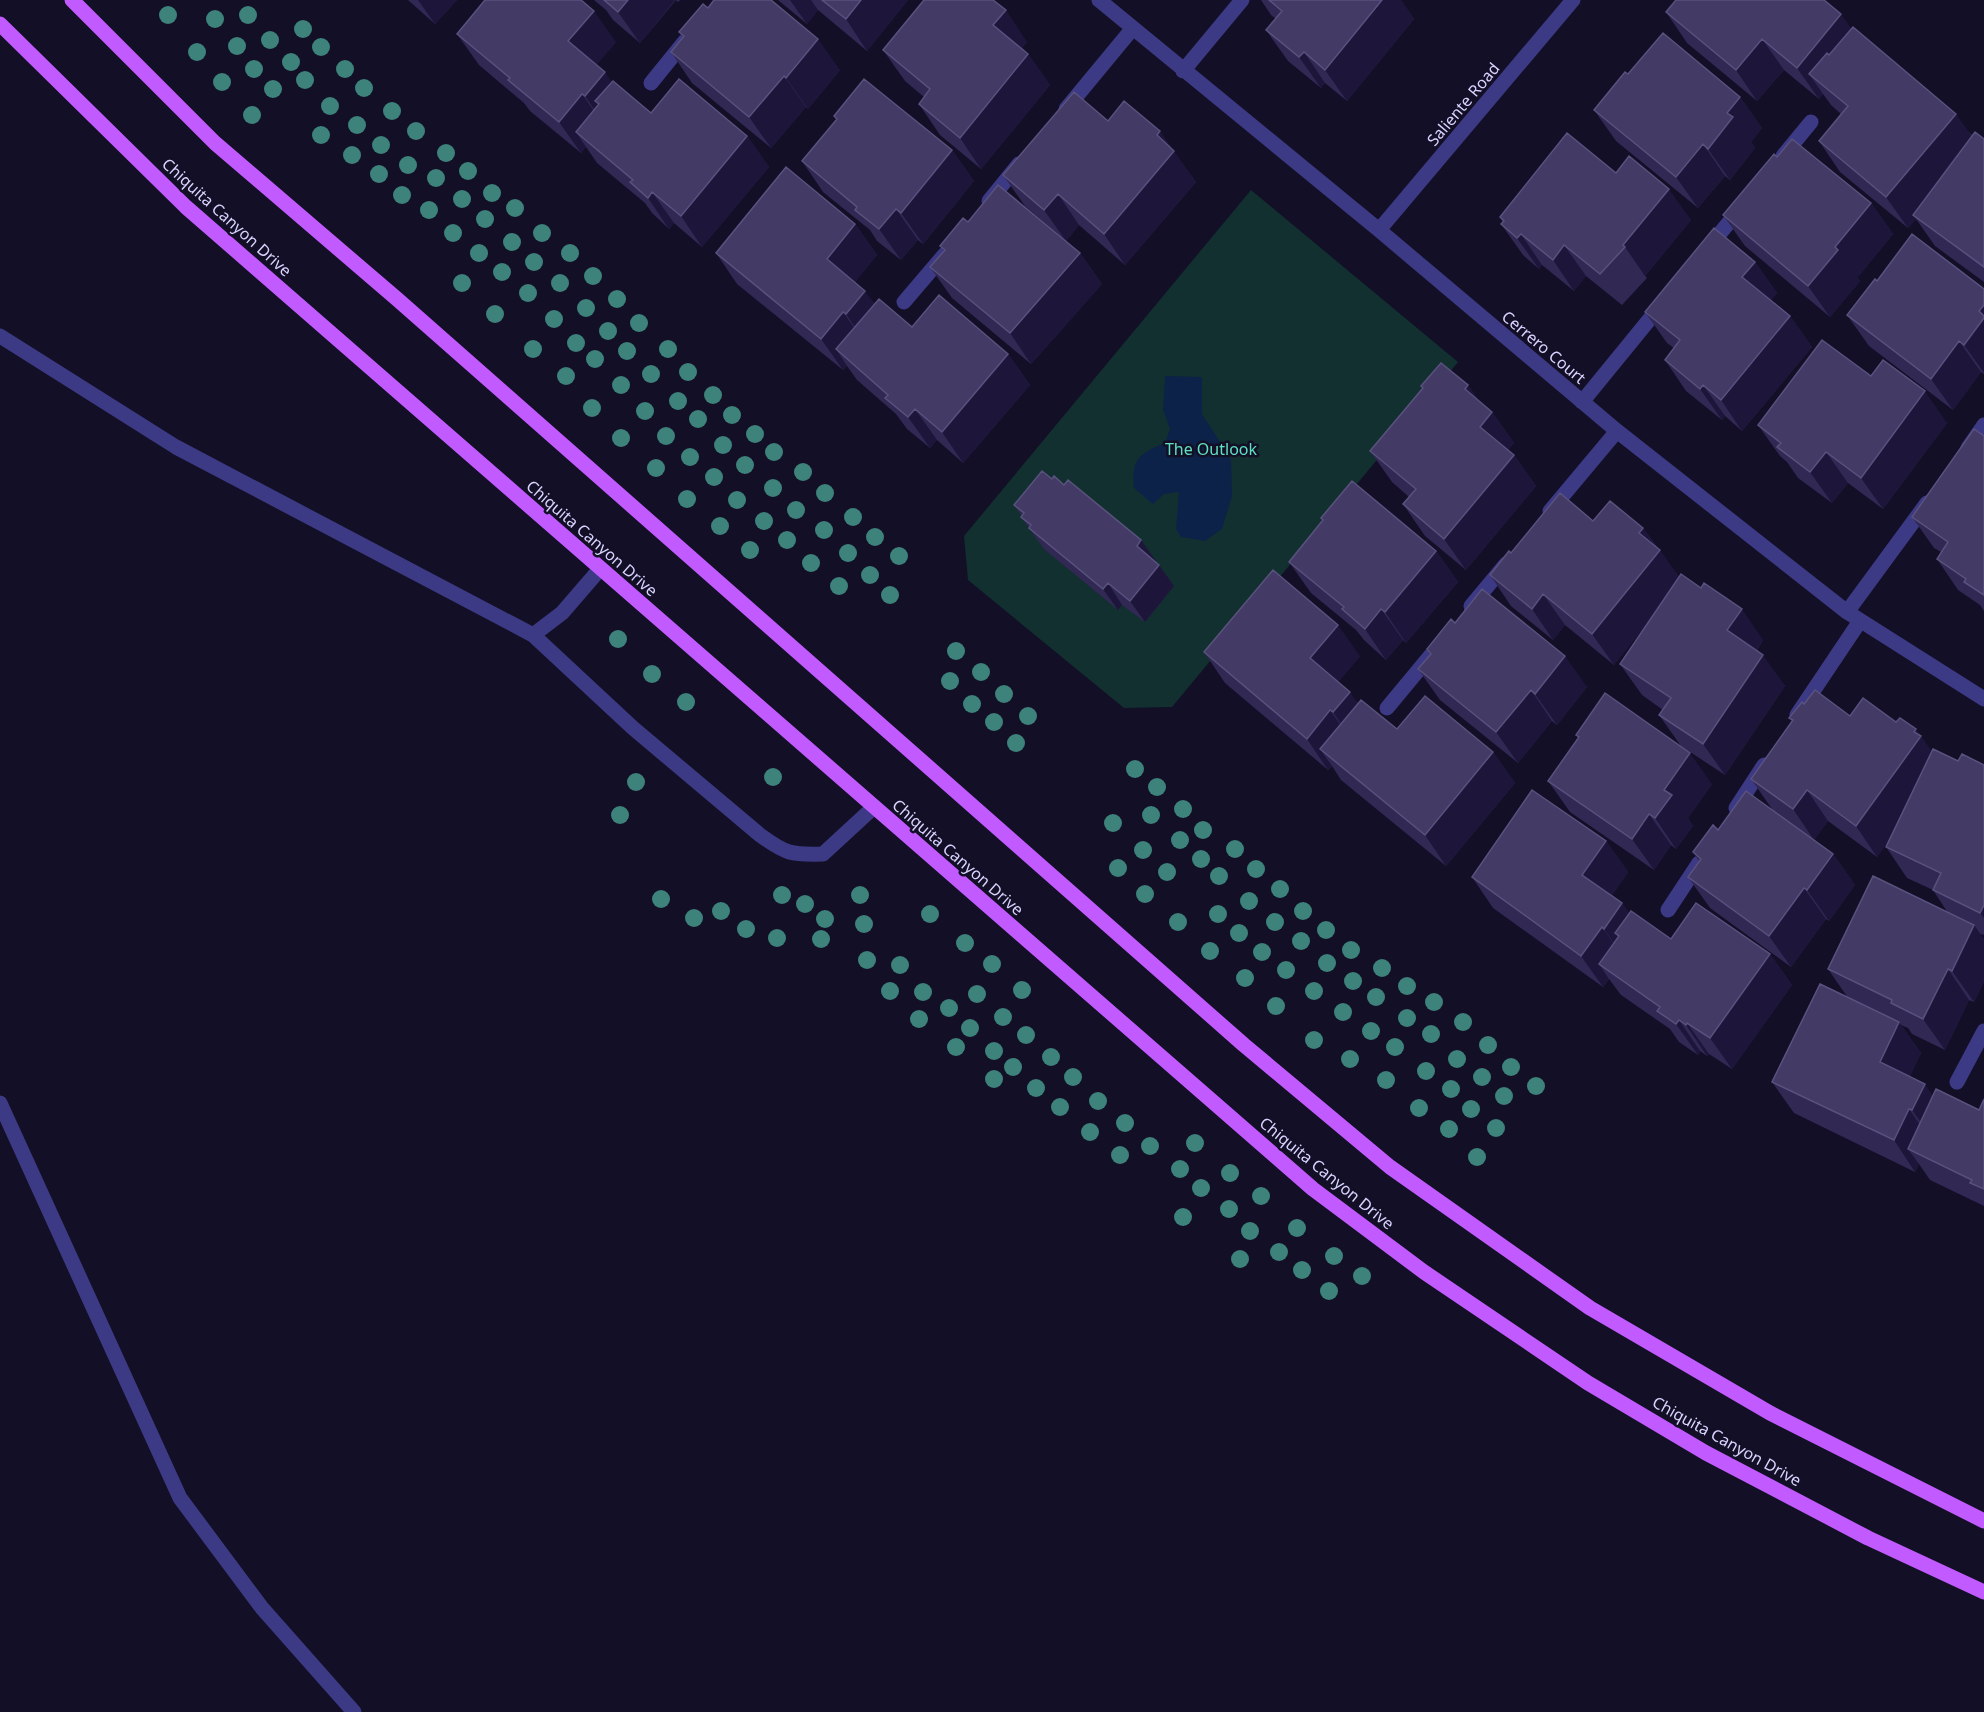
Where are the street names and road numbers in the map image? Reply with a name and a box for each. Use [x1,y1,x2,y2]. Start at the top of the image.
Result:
street label: Saliente Road [1422,58,1504,150]
street label: Chiquita Canyon Drive [157,153,297,281]
street label: Cerrero Court [1497,305,1591,389]
street label: Chiquita Canyon Drive [522,475,662,601]
street label: Chiquita Canyon Drive [888,794,1028,920]
street label: Chiquita Canyon Drive [1255,1112,1399,1234]
street label: Chiquita Canyon Drive [1648,1391,1806,1491]

